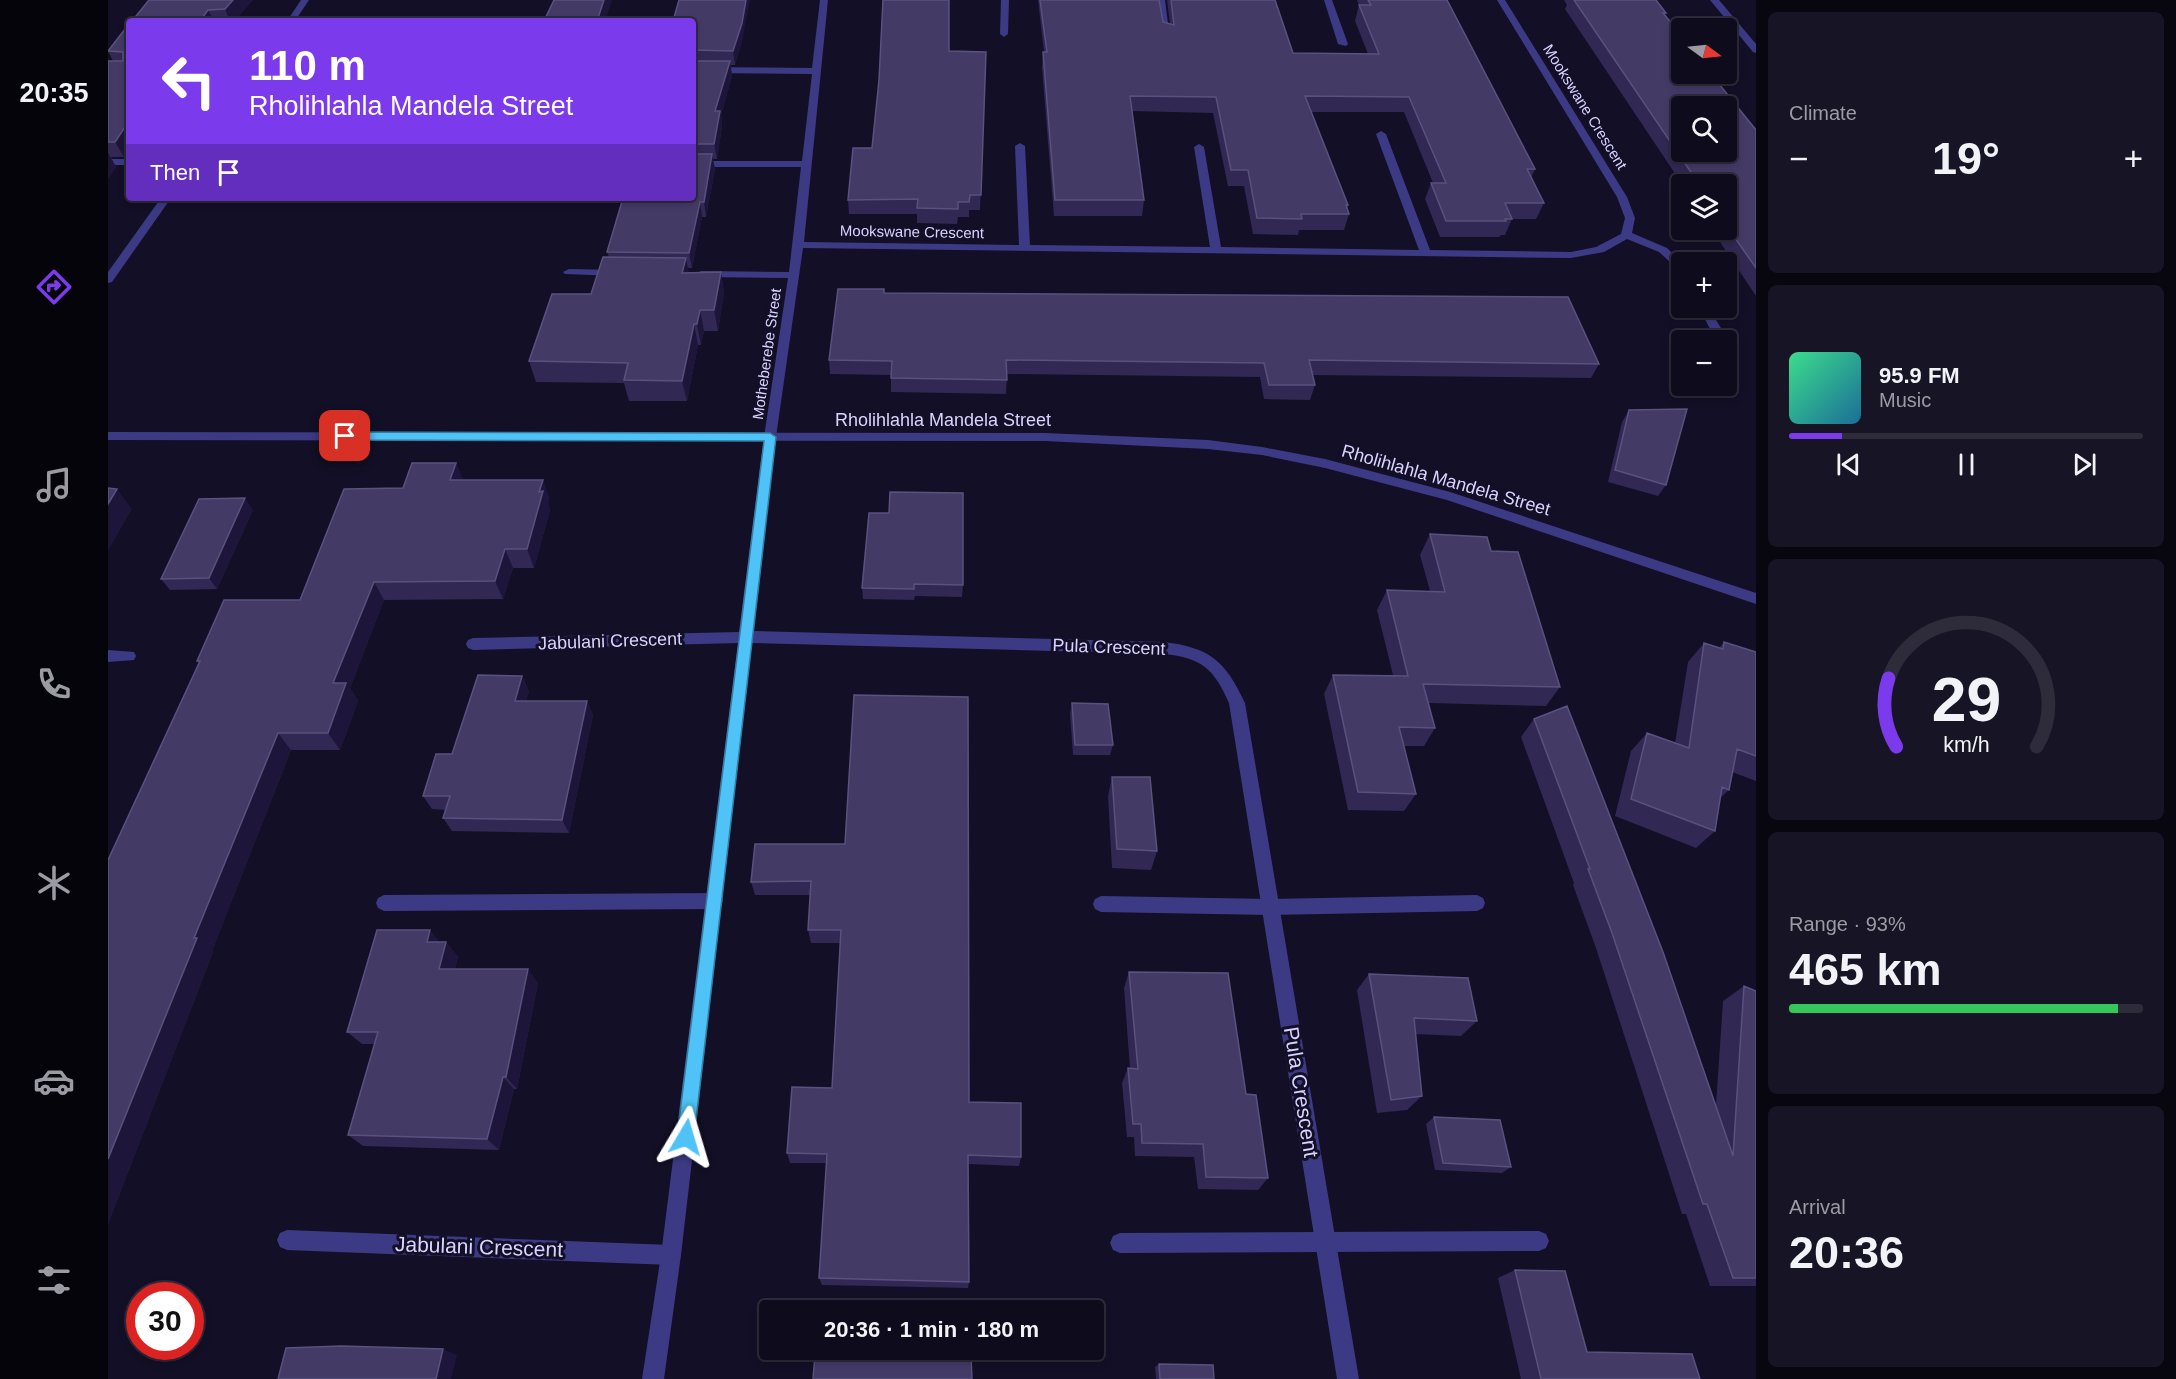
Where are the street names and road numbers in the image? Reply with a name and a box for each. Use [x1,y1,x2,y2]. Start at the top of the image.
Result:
street label: Mookswane Crescent [1540,41,1631,173]
street label: Mookswane Crescent [840,222,985,241]
street label: Motheberebe Street [749,286,784,421]
street label: Rholihlahla Mandela Street [835,410,1051,430]
street label: Rholihlahla Mandela Street [1339,441,1553,519]
street label: Jabulani Crescent [538,628,682,654]
street label: Pula Crescent [1052,635,1166,659]
street label: Pula Crescent [1280,1025,1323,1159]
street label: Jabulani Crescent [395,1232,564,1261]

